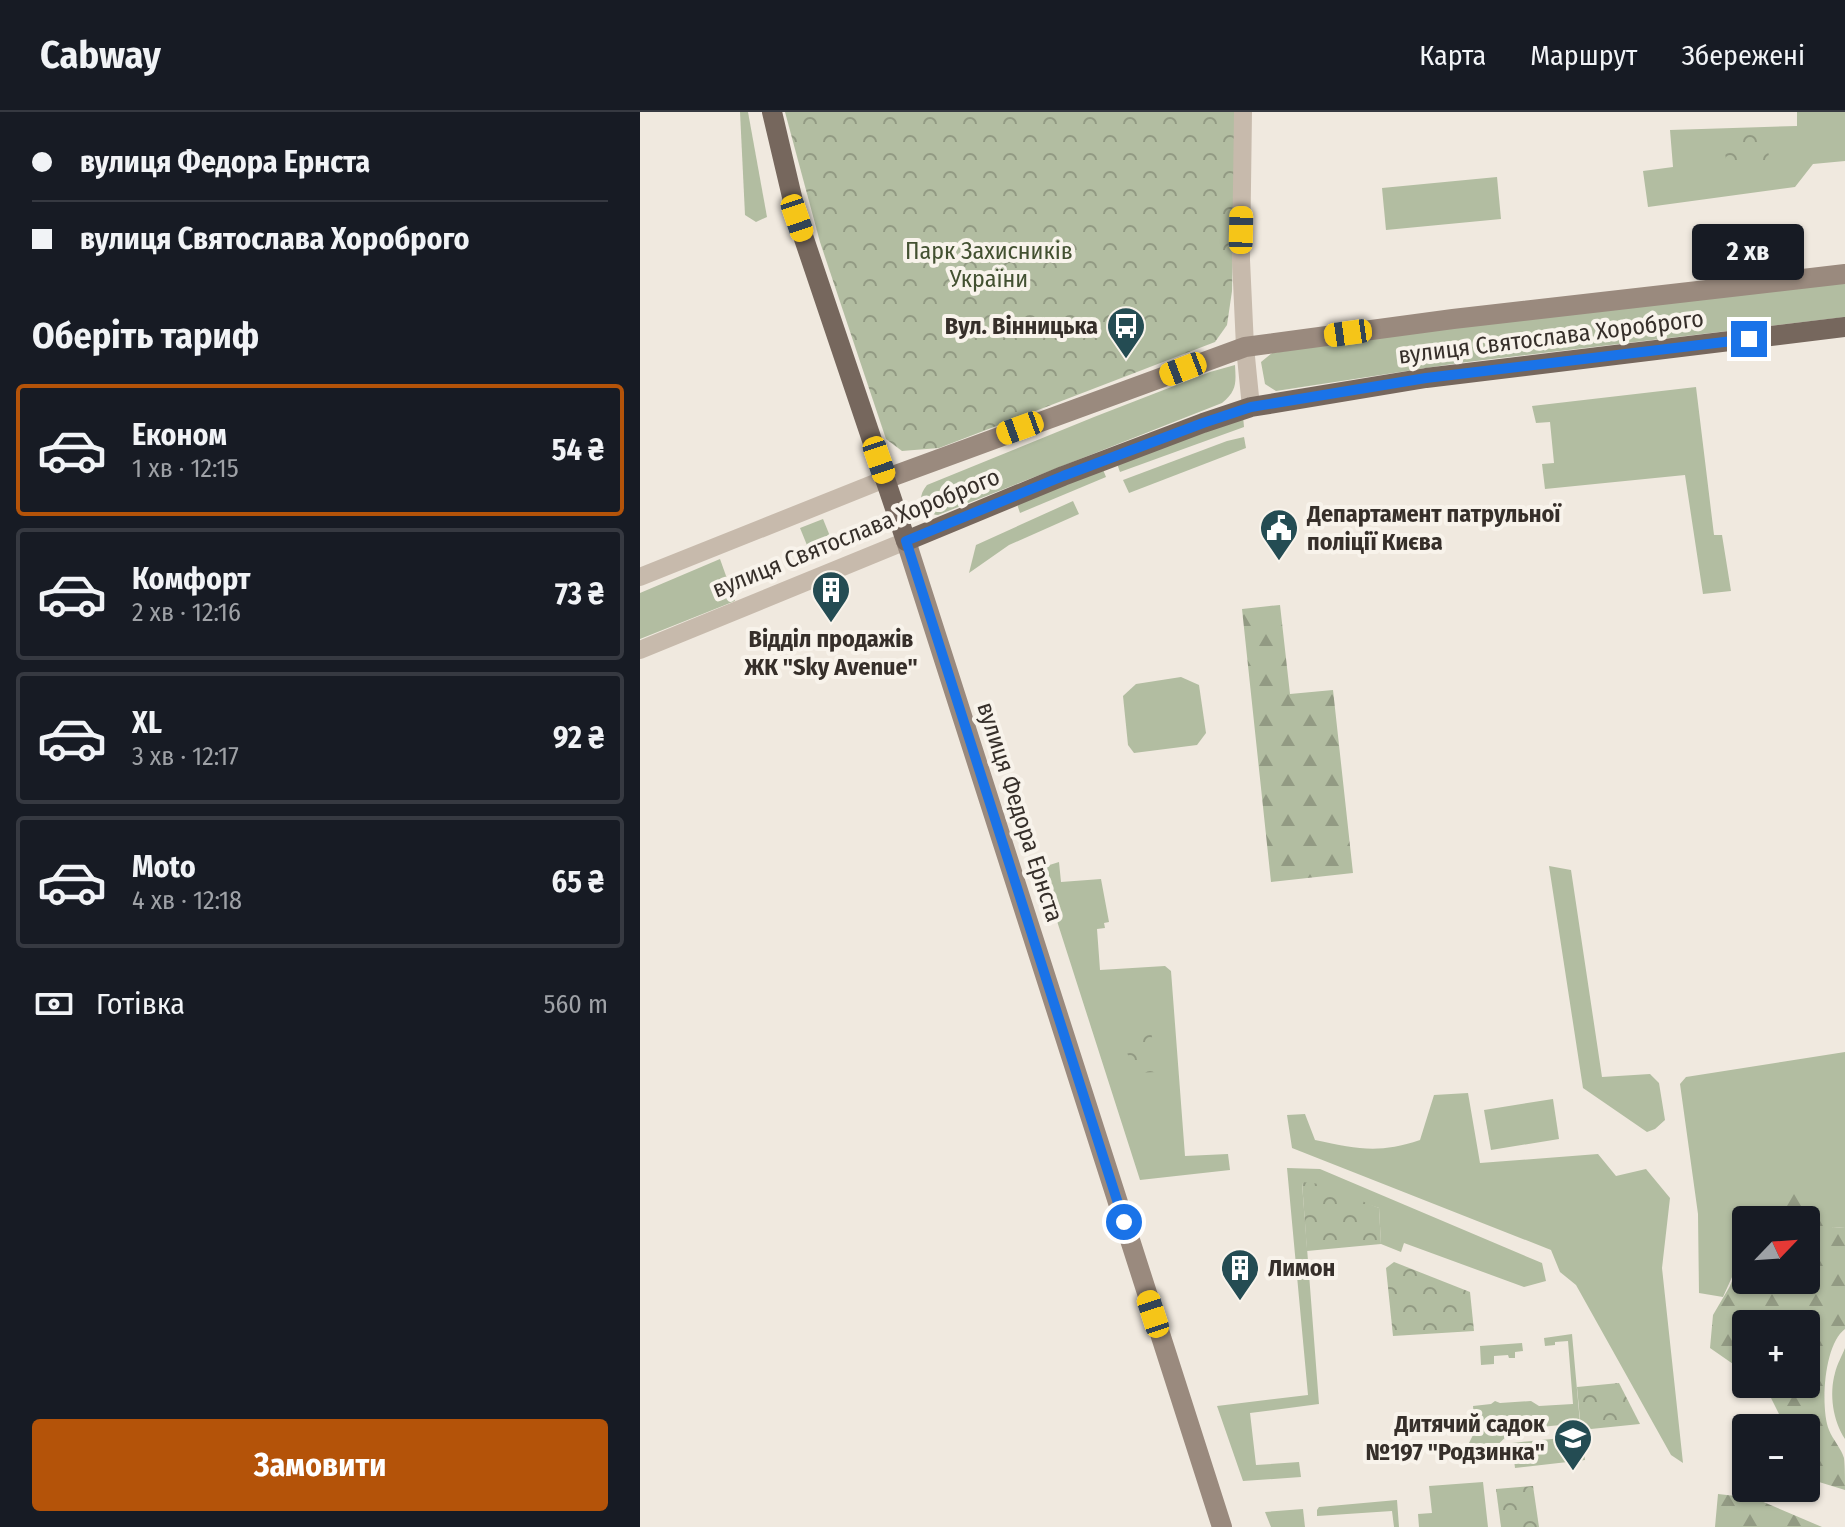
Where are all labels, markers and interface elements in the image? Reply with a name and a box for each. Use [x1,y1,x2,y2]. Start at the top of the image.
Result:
text: Cabway [40,32,161,78]
text: Карта [1419,39,1486,72]
text: Маршрут [1530,39,1637,72]
text: Збережені [1681,39,1805,72]
text: вулиця Федора Ернста [80,144,370,180]
car [778,191,816,245]
car [1229,206,1253,254]
text: вулиця Святослава Хороброго [80,221,470,257]
callout: 2 хв [1693,223,1805,279]
text: 2 хв [1727,236,1769,267]
park label: Парк Захисників України [905,237,1073,293]
street label: вулиця Святослава Хороброго [1397,304,1705,370]
bus stop icon: Вул. Вінницька [1105,305,1147,360]
place label: Вул. Вінницька [945,312,1098,340]
text: Оберіть тариф [32,314,259,358]
car [1323,318,1373,348]
route end [1731,321,1767,357]
car [1156,349,1210,389]
car [993,409,1047,447]
icon: car [36,414,108,486]
text: Економ [132,417,227,453]
text: 54 ₴ [552,432,604,468]
car [860,433,898,487]
text: 1 хв · 12:15 [132,453,239,484]
street label: вулиця Святослава Хороброго [708,462,1004,604]
place label: Департамент патрульної поліції Києва [1306,500,1562,556]
public building icon: Департамент патрульної поліції Києва [1258,507,1300,562]
icon: car [36,558,108,630]
text: Комфорт [132,561,250,597]
building icon: Відділ продажів ЖК "Sky Avenue" [810,569,852,624]
text: 73 ₴ [555,576,604,612]
text: 2 хв · 12:16 [132,597,241,628]
place label: Відділ продажів ЖК "Sky Avenue" [743,625,918,681]
street label: вулиця Федора Ернста [971,699,1069,925]
icon: car [36,702,108,774]
text: XL [132,705,162,741]
text: 92 ₴ [553,720,604,756]
text: 3 хв · 12:17 [132,741,239,772]
icon: car [36,846,108,918]
text: Moto [132,849,196,885]
text: 65 ₴ [552,864,604,900]
text: 4 хв · 12:18 [132,885,242,916]
icon: cash [32,982,76,1026]
text: Готівка [96,986,185,1022]
text: 560 m [544,989,608,1020]
route start [1106,1204,1142,1240]
north arrow [1732,1206,1820,1294]
map controls [1732,1206,1820,1502]
building icon: Лимон [1219,1247,1261,1302]
place label: Лимон [1268,1254,1335,1282]
car [1134,1287,1172,1341]
button: + [1732,1310,1820,1398]
place label: Дитячий садок №197 "Родзинка" [1366,1410,1546,1466]
button: − [1732,1414,1820,1502]
school or university icon: Дитячий садок №197 "Родзинка" [1552,1417,1594,1472]
button: Замовити [32,1419,608,1511]

